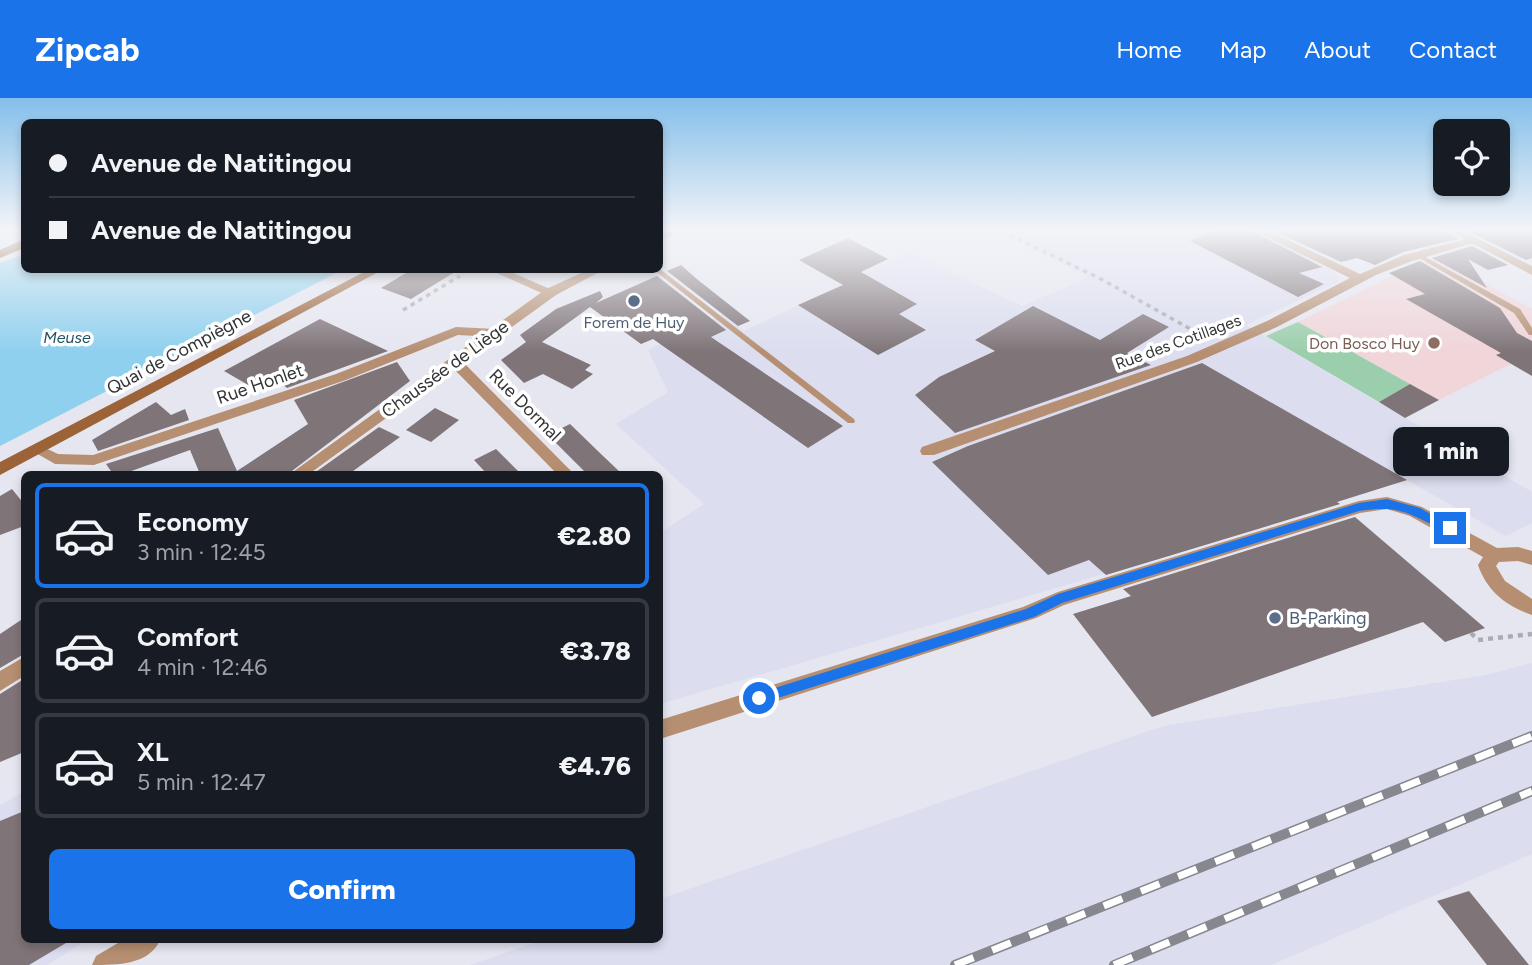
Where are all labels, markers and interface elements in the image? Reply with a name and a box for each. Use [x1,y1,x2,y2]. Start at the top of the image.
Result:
text: Zipcab [35,30,140,69]
text: Home [1116,35,1182,64]
text: Map [1220,35,1266,64]
text: About [1304,35,1371,64]
text: Contact [1409,35,1497,64]
map controls [1433,119,1510,196]
button: locate [1433,119,1510,196]
text: Avenue de Natitingou [91,147,352,179]
text: Avenue de Natitingou [91,214,352,246]
marker: Forem de Huy [626,293,642,309]
street label: Quai de Compiègne [103,305,255,399]
street label: Rue des Cotillages [1112,310,1244,374]
place label: Forem de Huy [583,313,685,332]
street label: Chaussée de Liège [377,315,513,422]
water label: Meuse [43,328,91,347]
place label: Don Bosco Huy [1309,334,1421,353]
marker: Don Bosco Huy [1426,335,1442,351]
street label: Rue Honlet [214,359,306,409]
street label: Rue Dormal [484,364,566,446]
callout: 1 min [1392,426,1508,476]
text: 1 min [1424,437,1478,465]
icon: car [53,504,116,567]
text: Economy [137,506,249,538]
route end [1434,512,1466,544]
text: €2.80 [557,520,631,552]
text: 3 min · 12:45 [137,538,266,566]
place label: B-Parking [1289,607,1367,629]
marker: B-Parking [1267,610,1283,626]
icon: car [53,619,116,682]
text: Comfort [137,621,239,653]
text: €3.78 [560,635,631,667]
text: 4 min · 12:46 [137,653,267,681]
route start [743,682,775,714]
icon: car [53,734,116,797]
text: XL [137,736,169,768]
text: €4.76 [559,750,631,782]
text: 5 min · 12:47 [137,768,266,796]
button: Confirm [49,849,635,929]

